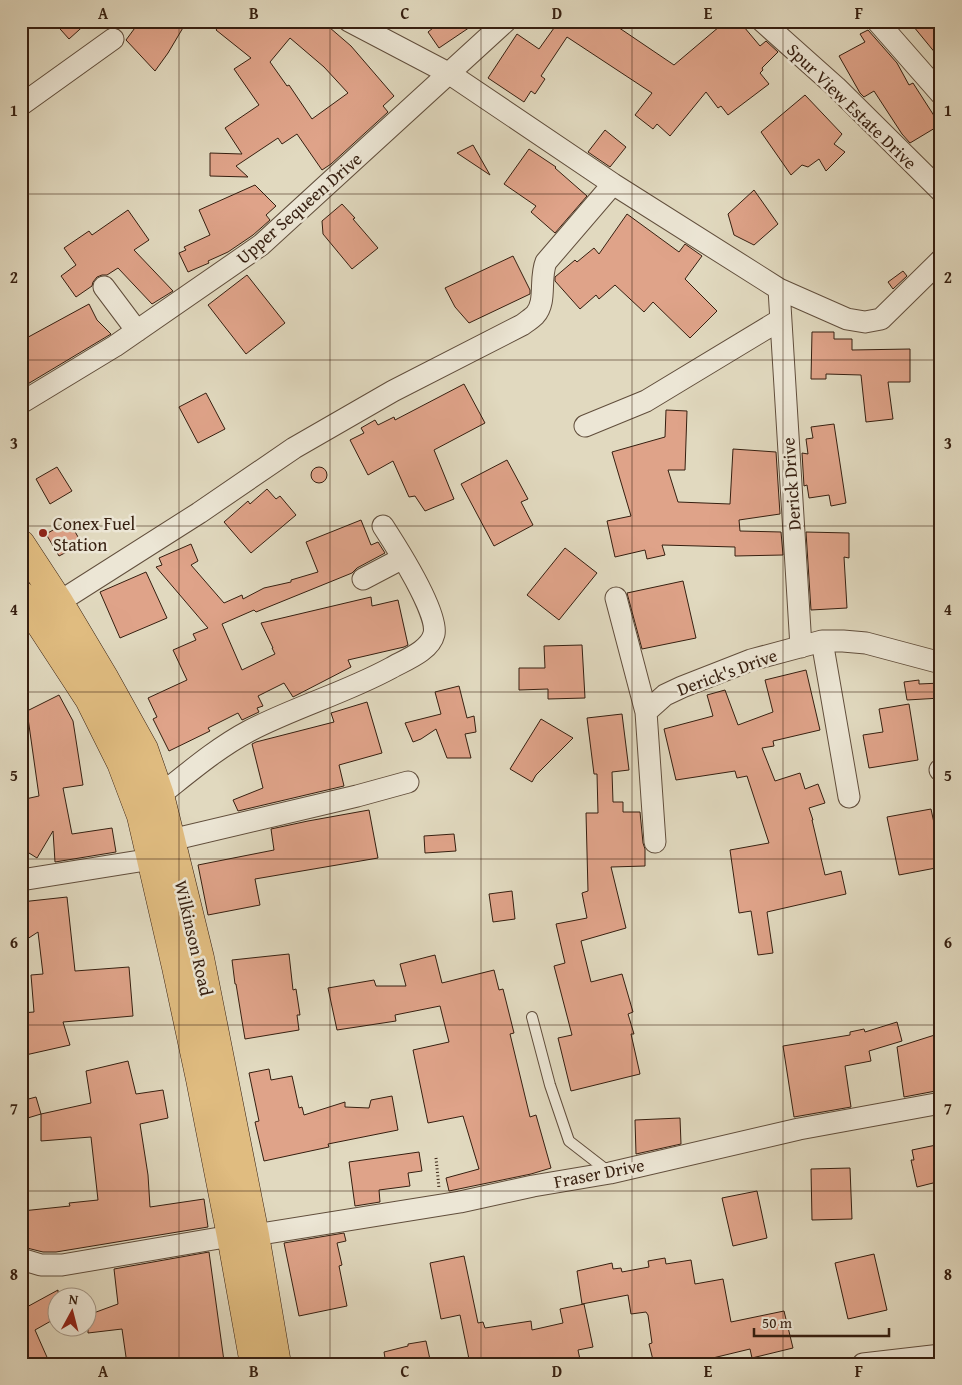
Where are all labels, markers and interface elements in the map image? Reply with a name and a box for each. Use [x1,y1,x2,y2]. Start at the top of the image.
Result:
text: A [98,1,109,25]
text: B [249,1,259,25]
text: C [400,1,410,25]
text: D [552,1,562,25]
text: E [704,1,713,25]
text: F [855,1,863,25]
street label: Spur View Estate Drive [781,37,923,175]
text: 1 [10,98,18,122]
text: 1 [944,98,952,122]
street label: Upper Sequeen Drive [230,146,368,270]
text: 2 [10,265,18,289]
text: 2 [944,265,952,289]
text: 3 [10,431,18,455]
text: 3 [944,431,952,455]
street label: Derick Drive [774,437,808,531]
place label: Conex Fuel Station [53,510,135,558]
marker: Conex Fuel Station [37,527,49,539]
text: 4 [10,597,18,621]
text: 4 [944,597,952,621]
street label: Derick's Drive [673,641,781,703]
text: 5 [10,763,18,787]
text: 5 [944,763,952,787]
street label: Wilkinson Road [168,878,220,999]
text: 6 [10,930,18,954]
text: 6 [944,930,952,954]
text: 7 [10,1096,18,1120]
text: 7 [944,1096,952,1120]
street label: Fraser Drive [551,1151,647,1195]
text: 8 [10,1262,18,1286]
text: 8 [944,1262,952,1286]
north arrow [48,1288,98,1338]
text: N [68,1289,80,1310]
scale bar [754,1305,890,1337]
text: 50 m [762,1312,793,1333]
text: A [98,1359,109,1383]
text: B [249,1359,259,1383]
text: C [400,1359,410,1383]
text: D [552,1359,562,1383]
text: E [704,1359,713,1383]
text: F [855,1359,863,1383]

